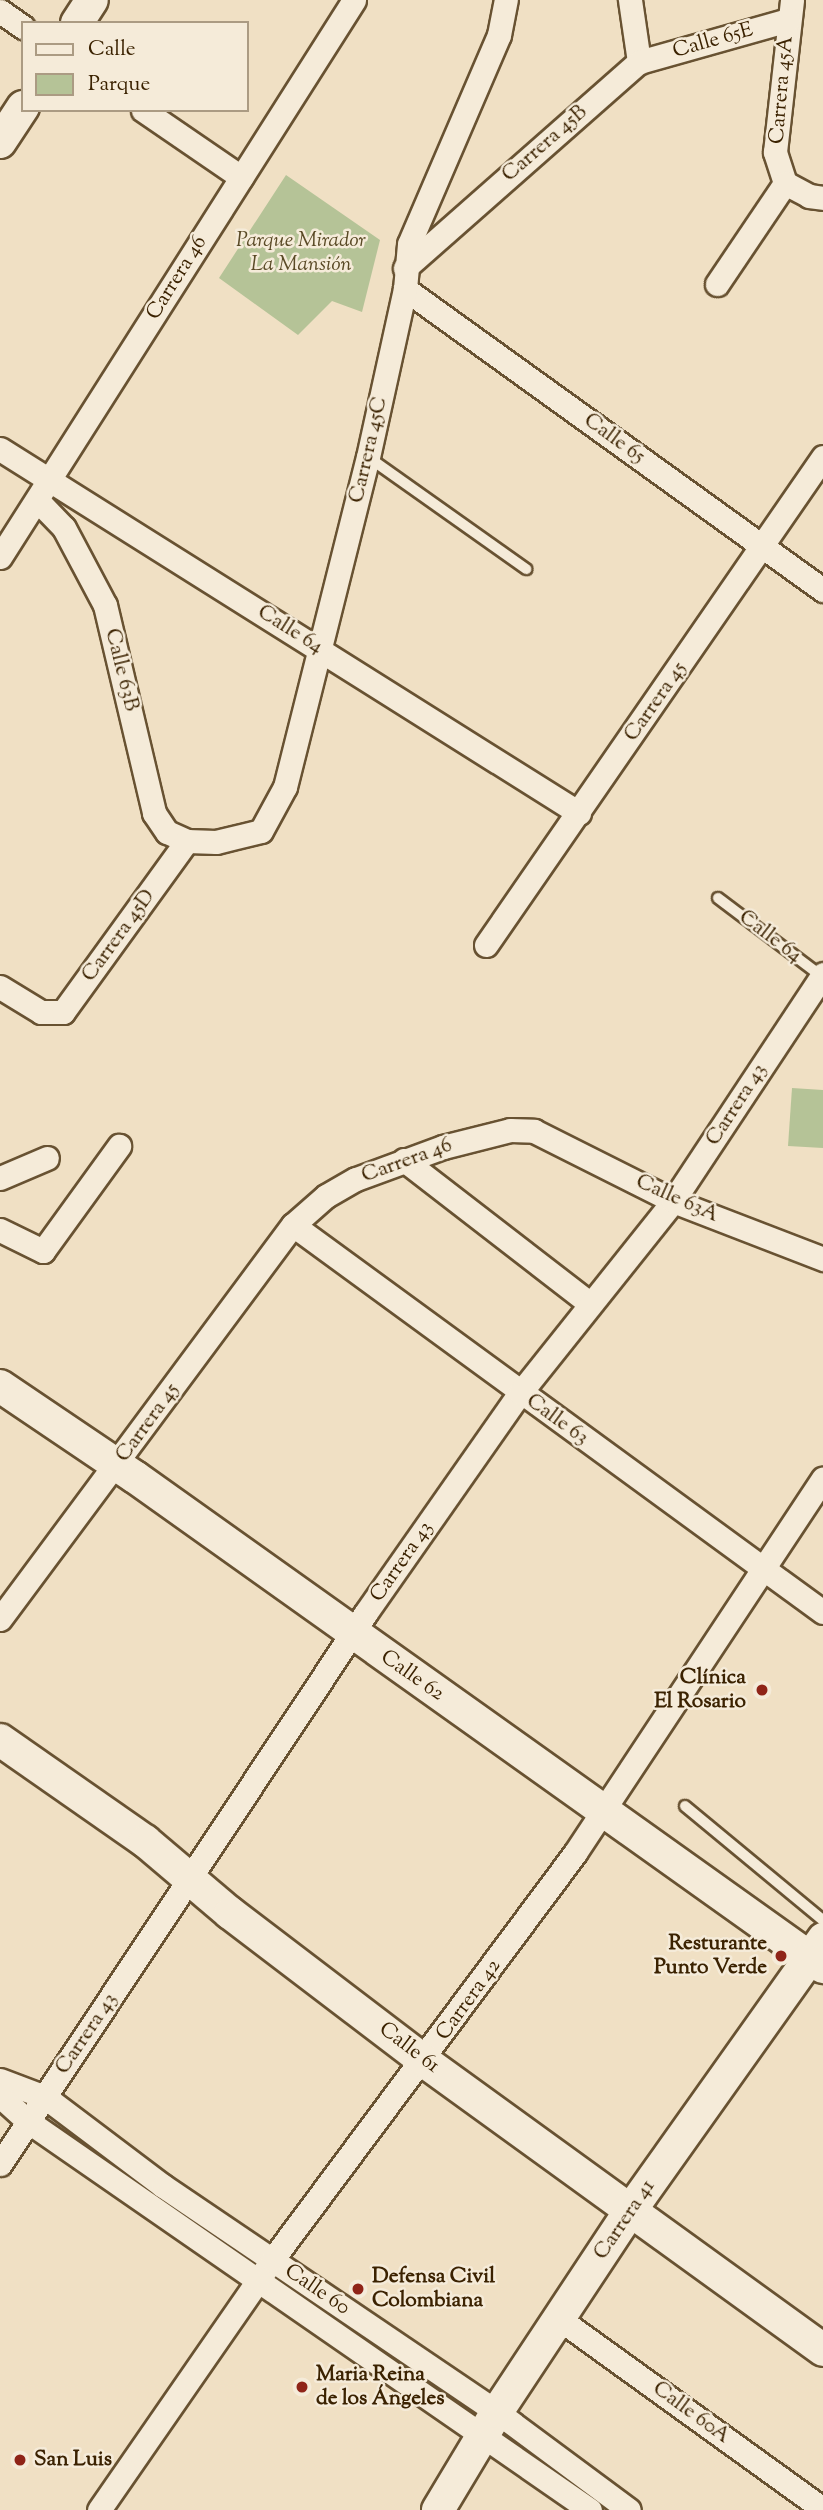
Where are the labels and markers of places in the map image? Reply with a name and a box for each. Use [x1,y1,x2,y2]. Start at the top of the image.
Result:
place label: Clínica El Rosario [654,1665,746,1715]
marker: Clínica El Rosario [752,1680,772,1700]
place label: Resturante Punto Verde [654,1931,767,1981]
marker: Resturante Punto Verde [773,1948,789,1964]
place label: Defensa Civil Colombiana [372,2264,495,2314]
marker: Defensa Civil Colombiana [350,2281,366,2297]
place label: Maria Reina de los Ángeles [316,2362,445,2412]
marker: Maria Reina de los Ángeles [294,2379,310,2395]
place label: San Luis [34,2447,112,2473]
marker: San Luis [12,2452,28,2468]

